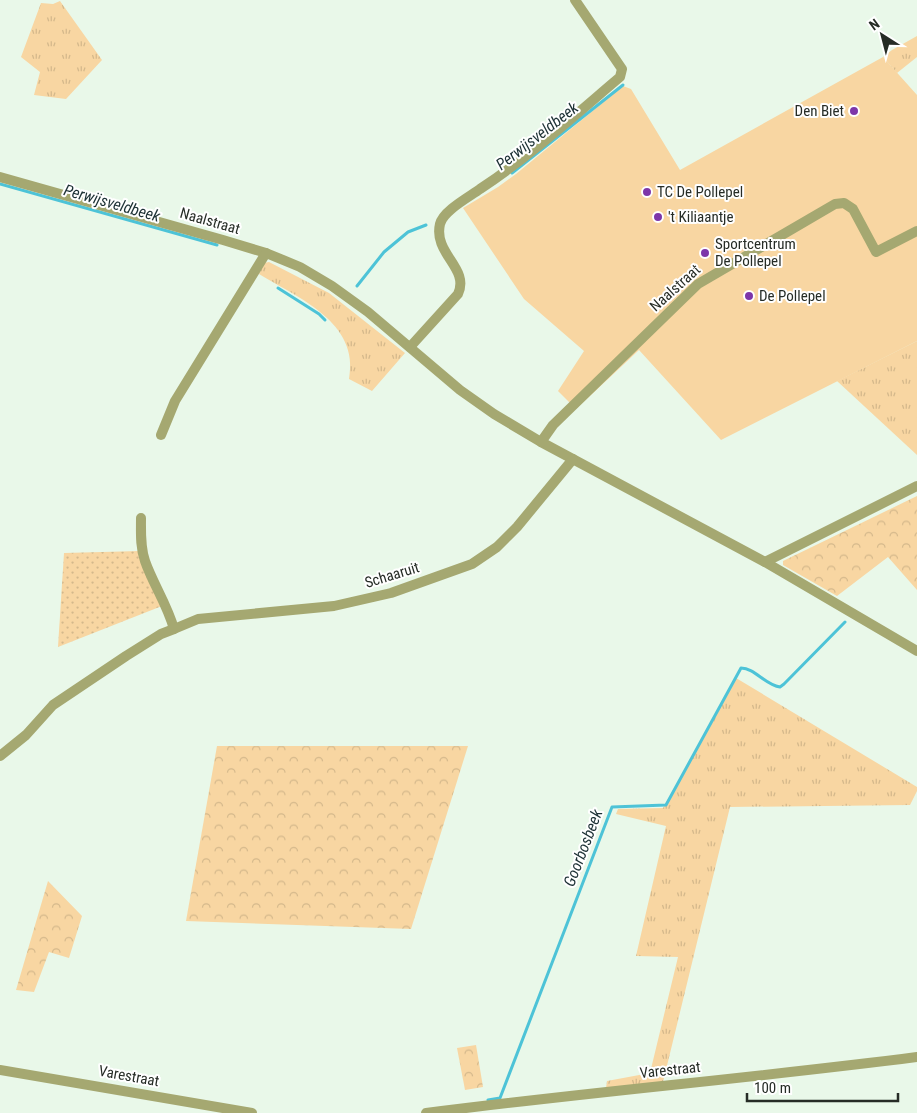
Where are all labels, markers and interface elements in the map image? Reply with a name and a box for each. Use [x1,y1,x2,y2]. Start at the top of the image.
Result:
north arrow [857,10,907,60]
text: N [866,15,883,33]
water label: Perwijsveldbeek [492,97,583,174]
place label: Den Biet [795,102,844,120]
marker: Den Biet [848,105,860,117]
water label: Perwijsveldbeek [62,180,163,226]
place label: TC De Pollepel [657,183,743,201]
marker: TC De Pollepel [641,186,653,198]
street label: Naalstraat [178,204,242,238]
place label: 't Kiliaantje [668,208,733,226]
marker: 't Kiliaantje [652,211,664,223]
place label: Sportcentrum De Pollepel [715,235,796,270]
marker: Sportcentrum De Pollepel [699,247,711,259]
street label: Naalstraat [646,261,704,315]
place label: De Pollepel [759,287,826,305]
marker: De Pollepel [743,290,755,302]
street label: Schaaruit [363,558,421,592]
water label: Goorbosbeek [560,806,607,889]
street label: Varestraat [639,1058,701,1082]
street label: Varestraat [97,1062,161,1090]
scale bar [747,1070,898,1102]
text: 100 m [754,1079,791,1097]

